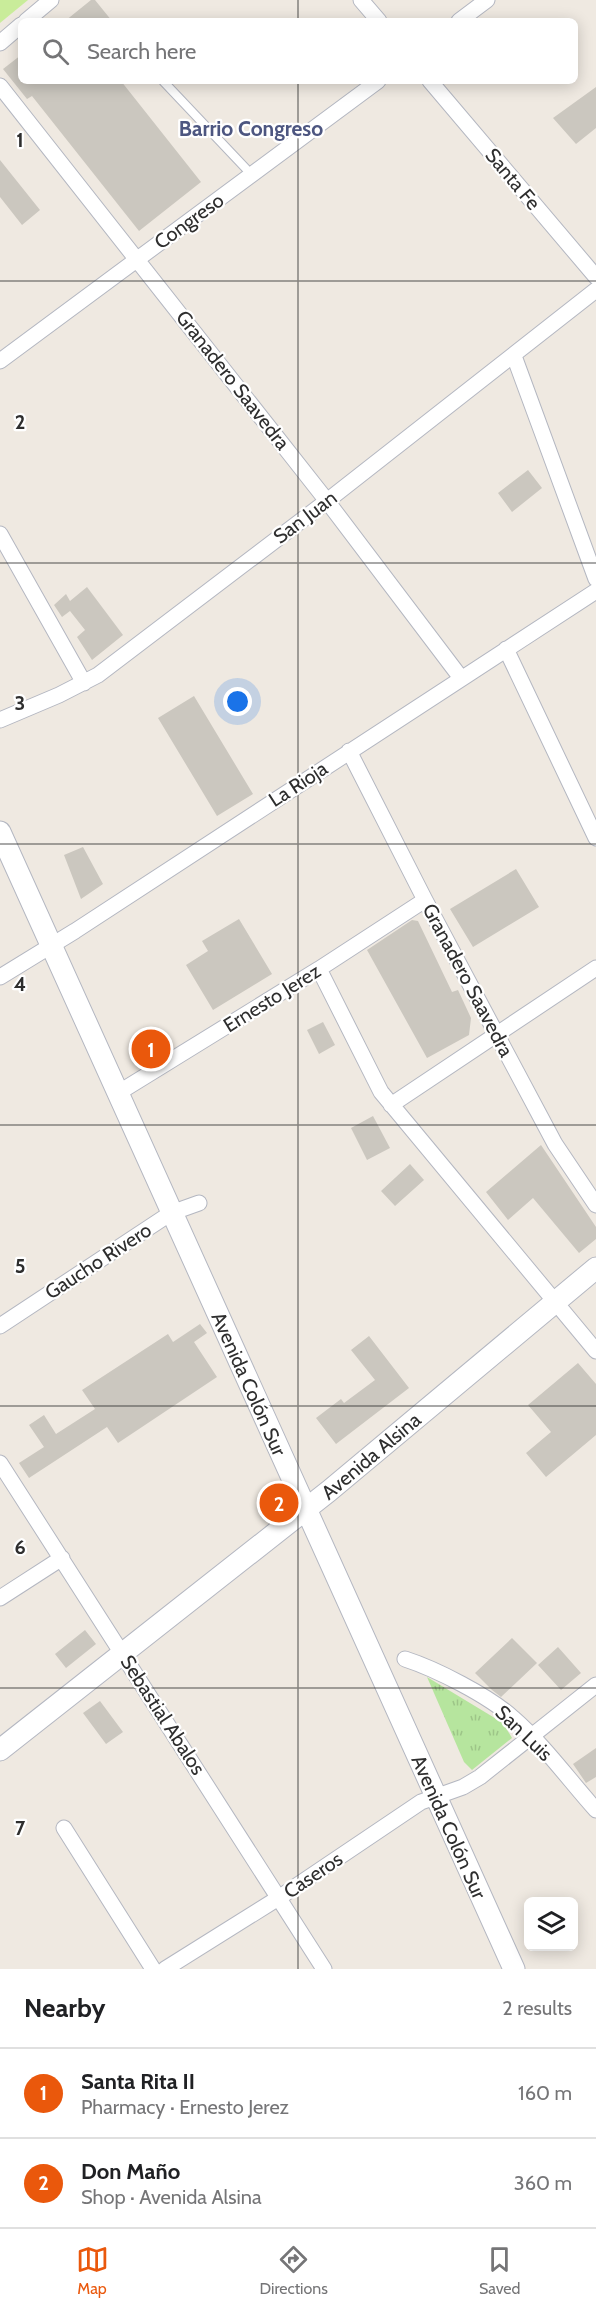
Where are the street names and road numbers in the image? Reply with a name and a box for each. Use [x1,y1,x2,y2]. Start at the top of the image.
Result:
street label: Santa Fe [480,143,546,215]
street label: Congreso [150,188,228,254]
street label: Granadero Saavedra [171,306,295,455]
street label: San Juan [269,485,341,549]
street label: La Rioja [264,756,332,812]
street label: Granadero Saavedra [417,899,519,1061]
street label: Ernesto Jerez [219,959,325,1037]
street label: Gaucho Rivero [40,1218,156,1304]
street label: Avenida Colón Sur [207,1308,292,1460]
street label: Avenida Alsina [316,1407,426,1505]
street label: Sebastial Abalos [115,1651,211,1779]
street label: San Luis [491,1700,557,1766]
street label: Avenida Colón Sur [407,1751,492,1903]
street label: Caseros [279,1847,347,1903]

